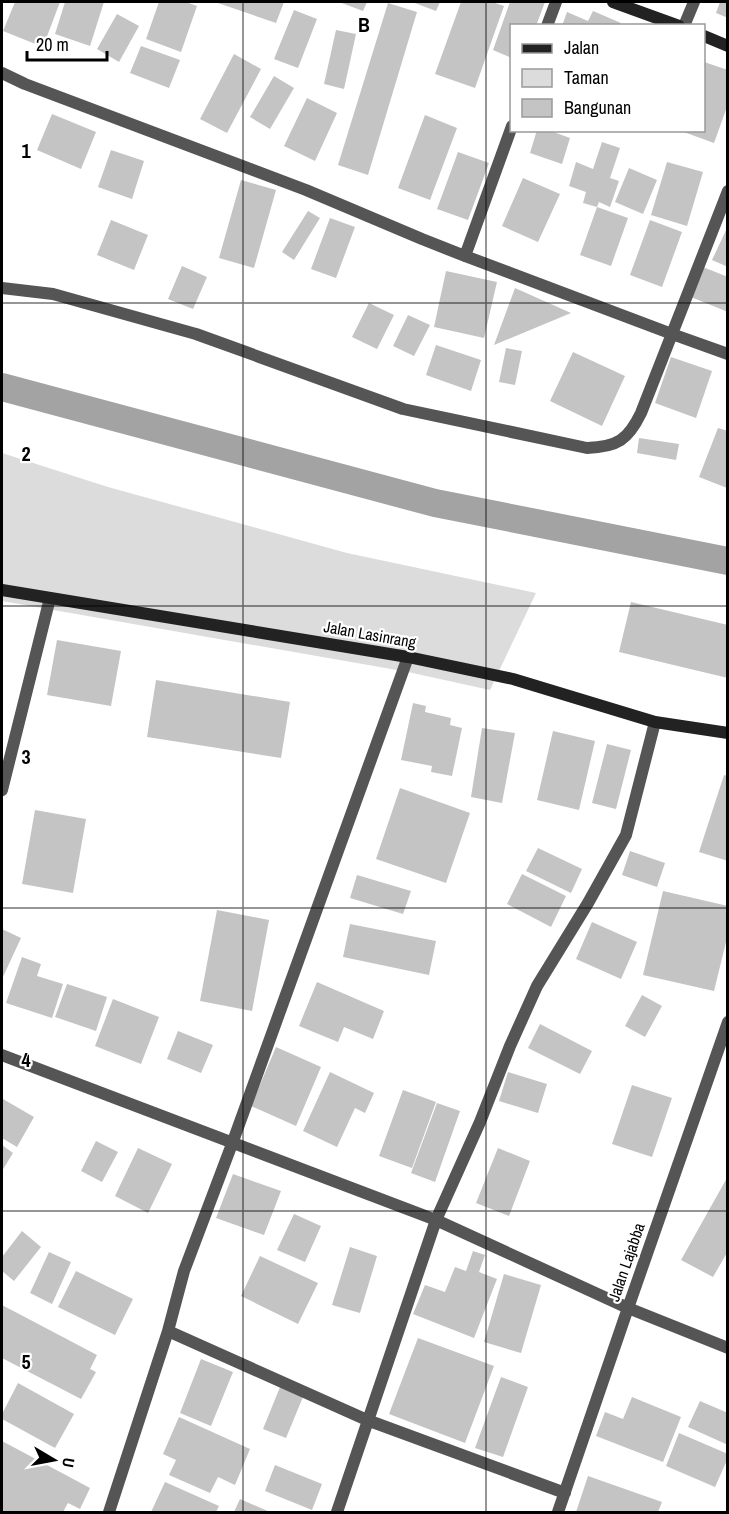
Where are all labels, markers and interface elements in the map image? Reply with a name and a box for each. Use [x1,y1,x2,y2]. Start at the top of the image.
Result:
text: B [358,11,370,38]
scale bar [27,24,106,62]
legend [510,24,705,132]
text: 20 m [36,32,69,57]
text: Jalan [564,35,599,60]
text: Taman [564,65,609,90]
text: Bangunan [564,95,631,120]
text: 1 [21,137,31,164]
text: 2 [21,440,31,467]
street label: Jalan Lasinrang [322,615,419,653]
text: 3 [21,743,31,770]
text: 4 [21,1046,31,1073]
street label: Jalan Lajabba [602,1219,650,1304]
text: 5 [21,1348,31,1375]
north arrow [24,1430,84,1490]
text: U [57,1456,80,1469]

